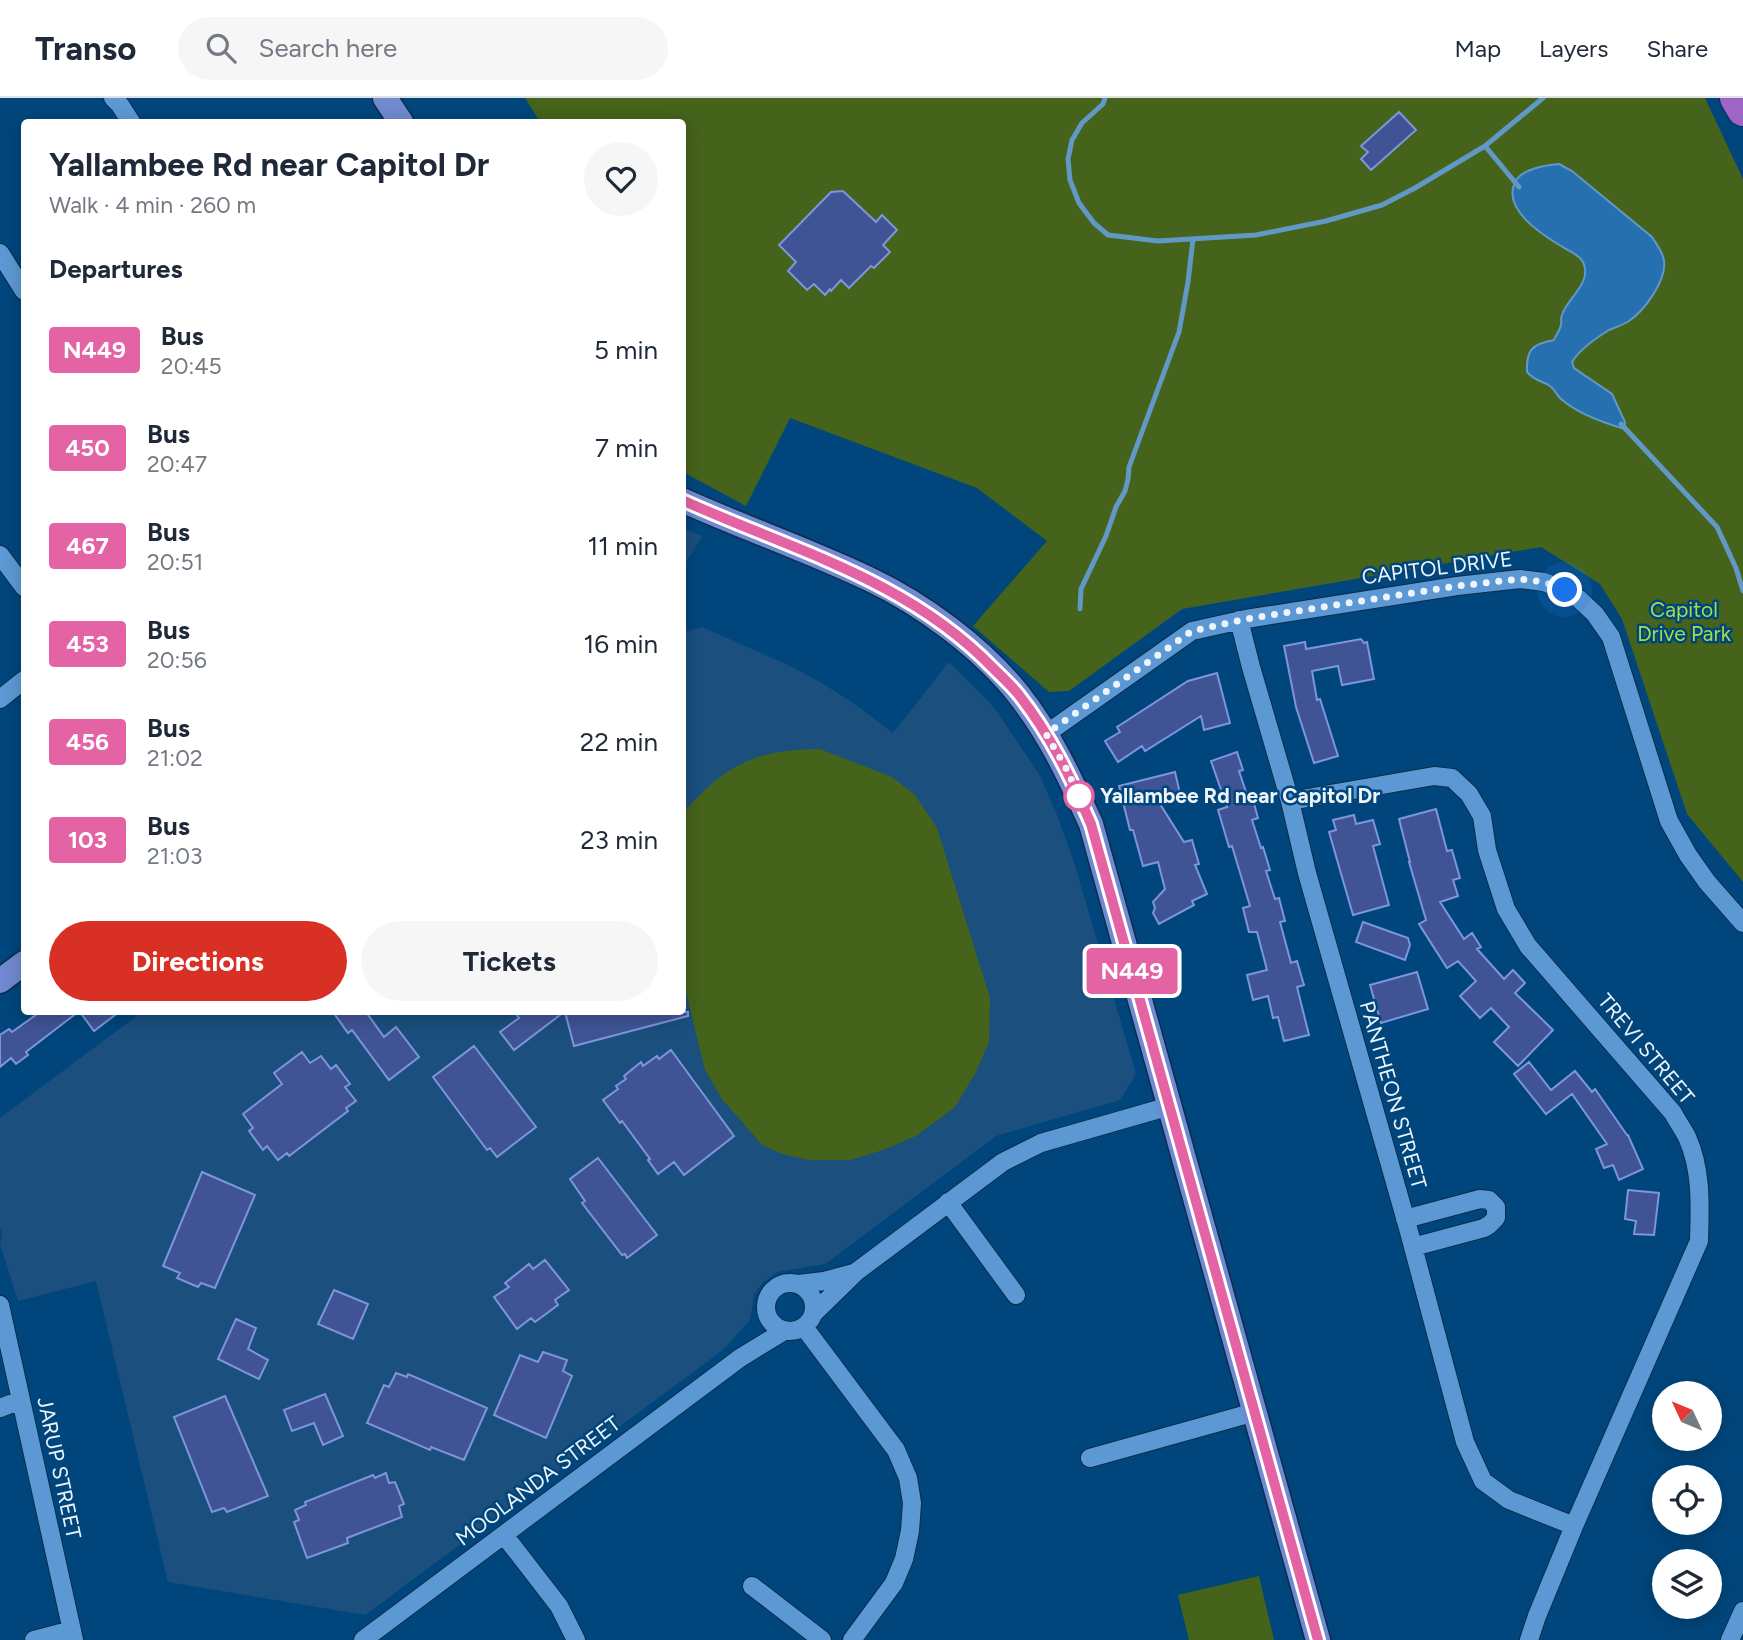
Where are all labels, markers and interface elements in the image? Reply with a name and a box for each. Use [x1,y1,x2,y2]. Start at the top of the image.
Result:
search box [178,17,668,80]
text: Transo [35,29,136,68]
icon: search [202,29,240,67]
text: Search here [258,32,397,64]
text: Map [1454,34,1501,63]
text: Layers [1539,34,1608,63]
text: Share [1646,34,1708,63]
button: heart [584,142,658,216]
text: Yallambee Rd near Capitol Dr [49,145,489,184]
text: Walk · 4 min · 260 m [49,191,256,219]
text: Departures [49,253,183,285]
text: Bus [161,320,204,352]
text: 5 min [594,334,658,366]
text: N449 [63,335,126,364]
text: 20:45 [161,352,222,380]
text: Bus [147,418,190,450]
text: 7 min [595,432,658,464]
text: 450 [65,433,110,462]
text: 20:47 [147,450,207,478]
text: Bus [147,516,190,548]
text: 11 min [587,530,658,562]
text: 467 [66,531,109,560]
street label: CAPITOL DRIVE [1360,546,1514,589]
text: 20:51 [147,548,203,576]
your location [1547,572,1582,607]
park label: Capitol Drive Park [1637,597,1732,646]
text: Bus [147,614,190,646]
text: 16 min [583,628,658,660]
text: 453 [66,629,109,658]
text: 20:56 [147,646,207,674]
text: Bus [147,712,190,744]
text: 22 min [580,726,658,758]
text: 456 [66,727,109,756]
text: 21:02 [147,744,203,772]
marker: Yallambee Rd near Capitol Dr [1064,781,1094,811]
place label: Yallambee Rd near Capitol Dr [1100,783,1380,808]
text: Bus [147,810,190,842]
text: 23 min [580,824,658,856]
text: 103 [68,825,107,854]
text: 21:03 [147,842,202,870]
button: Directions [49,921,347,1001]
button: Tickets [361,921,658,1001]
line badge: N449 [1083,948,1181,994]
text: N449 [1101,956,1163,985]
street label: TREVI STREET [1593,988,1700,1109]
street label: PANTHEON STREET [1355,998,1432,1192]
north arrow [1652,1381,1722,1451]
map controls [1652,1381,1722,1619]
street label: JARUP STREET [32,1395,87,1542]
street label: MOOLANDA STREET [450,1410,625,1551]
button: locate [1652,1465,1722,1535]
button: layers [1652,1549,1722,1619]

